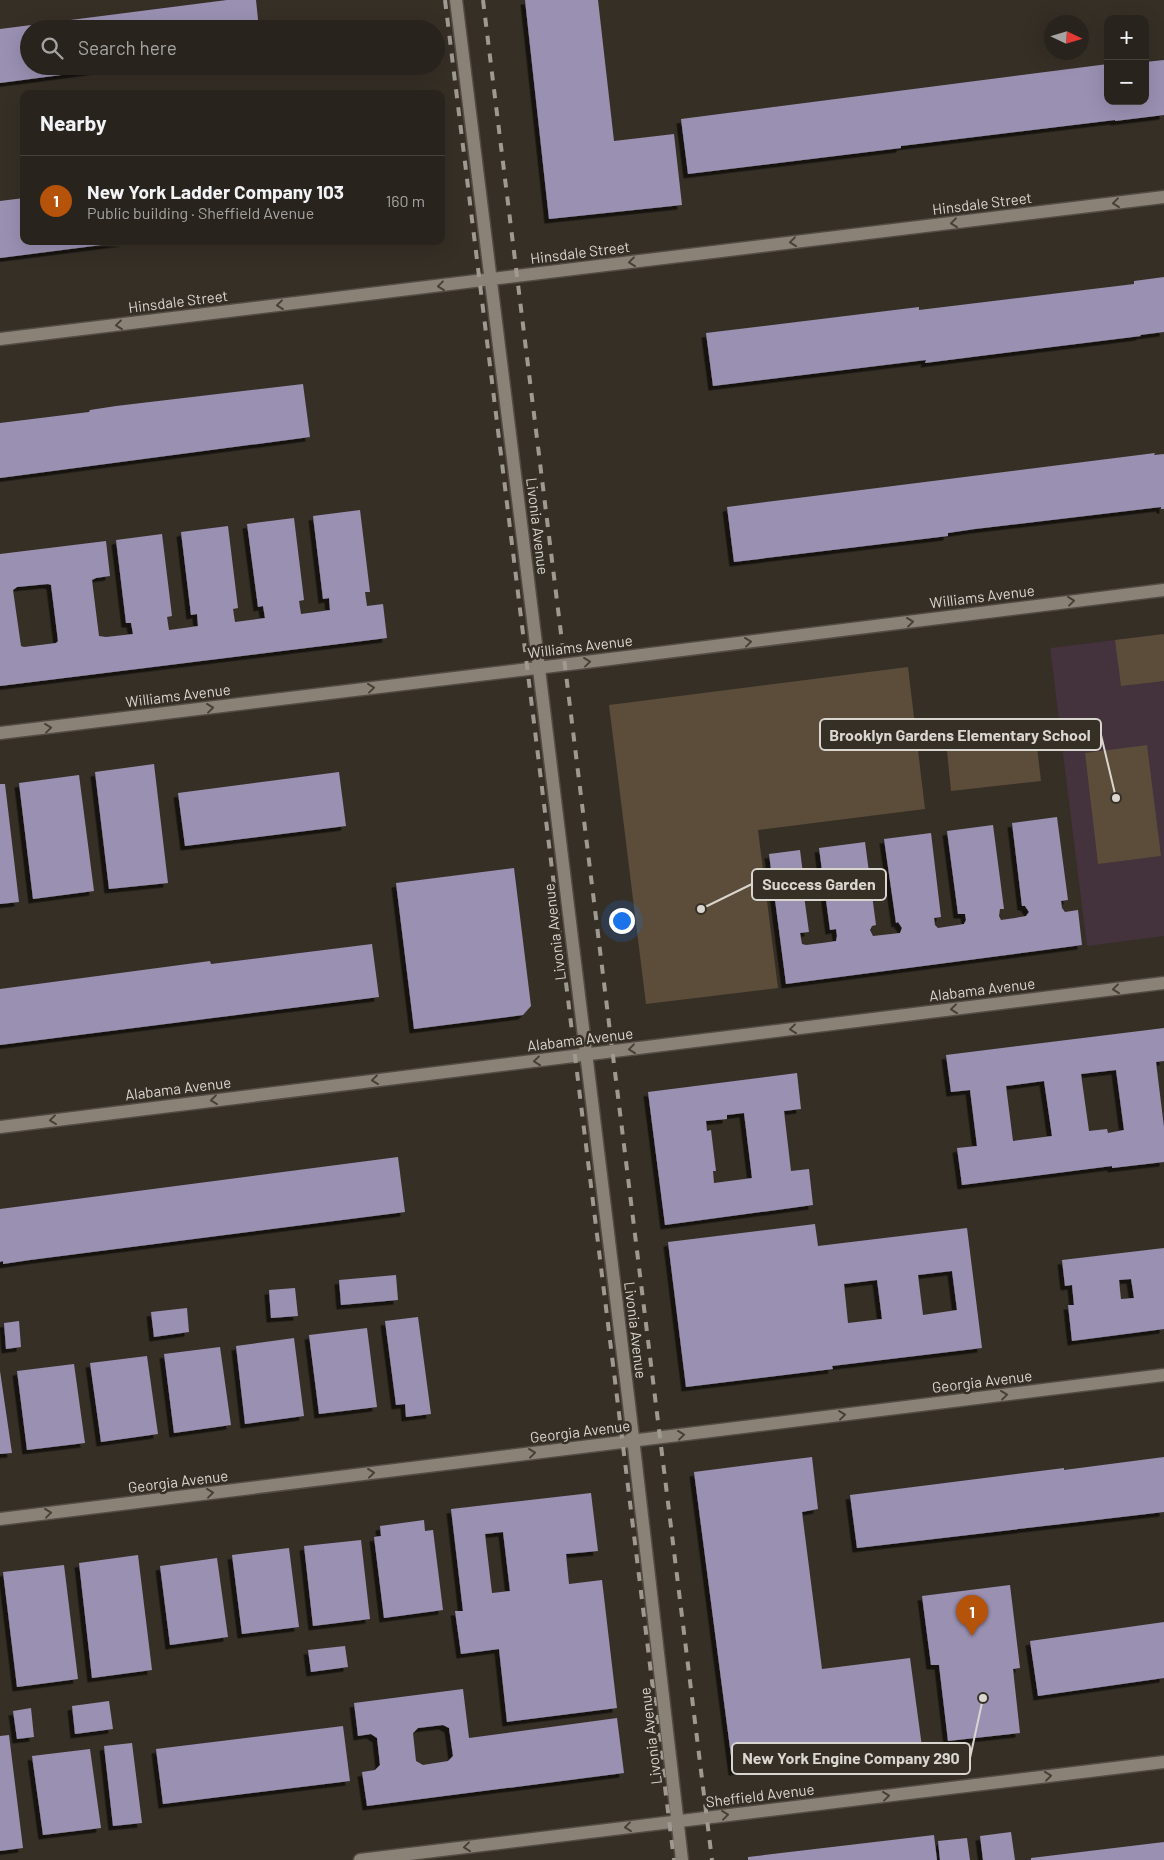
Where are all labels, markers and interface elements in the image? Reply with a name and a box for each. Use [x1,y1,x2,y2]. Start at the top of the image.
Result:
north arrow [1044,15,1089,60]
map controls [1104,15,1149,105]
button: + [1104,15,1149,60]
search box [20,20,445,75]
icon: search [38,34,66,62]
text: Search here [78,36,177,59]
button: − [1104,60,1149,105]
text: Nearby [40,110,106,135]
text: New York Ladder Company 103 [87,180,344,203]
street label: Hinsdale Street [931,188,1033,218]
text: 1 [53,191,59,210]
text: 160 m [386,191,425,210]
one-way arrow [1111,197,1119,208]
text: Public building · Sheffield Avenue [87,203,314,222]
one-way arrow [950,217,958,228]
street label: Hinsdale Street [529,237,631,267]
one-way arrow [789,237,797,247]
one-way arrow [627,256,635,267]
one-way arrow [437,280,445,291]
street label: Hinsdale Street [127,286,229,316]
one-way arrow [276,299,284,310]
one-way arrow [114,319,122,330]
street label: Livonia Avenue [523,476,553,576]
street label: Williams Avenue [928,581,1036,611]
one-way arrow [1067,596,1075,607]
one-way arrow [906,617,914,628]
street label: Williams Avenue [526,631,634,661]
one-way arrow [745,637,753,648]
one-way arrow [583,657,591,668]
street label: Williams Avenue [124,680,232,710]
one-way arrow [367,683,375,694]
one-way arrow [206,703,214,714]
callout: Brooklyn Gardens Elementary School [820,719,1101,750]
one-way arrow [45,723,53,734]
text: Brooklyn Gardens Elementary School [829,725,1091,744]
callout: Success Garden [752,869,886,900]
text: Success Garden [762,874,876,893]
street label: Livonia Avenue [539,882,569,982]
your location [609,908,635,934]
street label: Alabama Avenue [928,974,1036,1004]
one-way arrow [1111,983,1119,994]
one-way arrow [950,1003,958,1014]
one-way arrow [789,1023,797,1034]
street label: Alabama Avenue [526,1024,634,1054]
one-way arrow [627,1043,635,1054]
one-way arrow [532,1055,541,1065]
street label: Alabama Avenue [124,1073,232,1103]
one-way arrow [371,1075,380,1085]
one-way arrow [210,1094,218,1105]
one-way arrow [49,1114,57,1125]
street label: Livonia Avenue [621,1280,651,1380]
street label: Georgia Avenue [931,1366,1033,1396]
one-way arrow [1000,1390,1008,1401]
one-way arrow [839,1410,847,1421]
street label: Georgia Avenue [529,1416,631,1446]
one-way arrow [677,1430,685,1440]
one-way arrow [529,1448,537,1459]
street label: Georgia Avenue [127,1466,229,1496]
one-way arrow [367,1468,375,1479]
one-way arrow [206,1488,214,1499]
one-way arrow [45,1508,53,1519]
pin: 1 [956,1595,988,1636]
street label: Livonia Avenue [635,1686,665,1786]
callout: New York Engine Company 290 [732,1743,970,1774]
text: New York Engine Company 290 [742,1748,960,1767]
one-way arrow [1044,1771,1052,1782]
street label: Sheffield Avenue [705,1779,815,1811]
one-way arrow [883,1791,891,1802]
one-way arrow [721,1810,729,1821]
one-way arrow [624,1821,632,1832]
one-way arrow [463,1841,471,1852]

